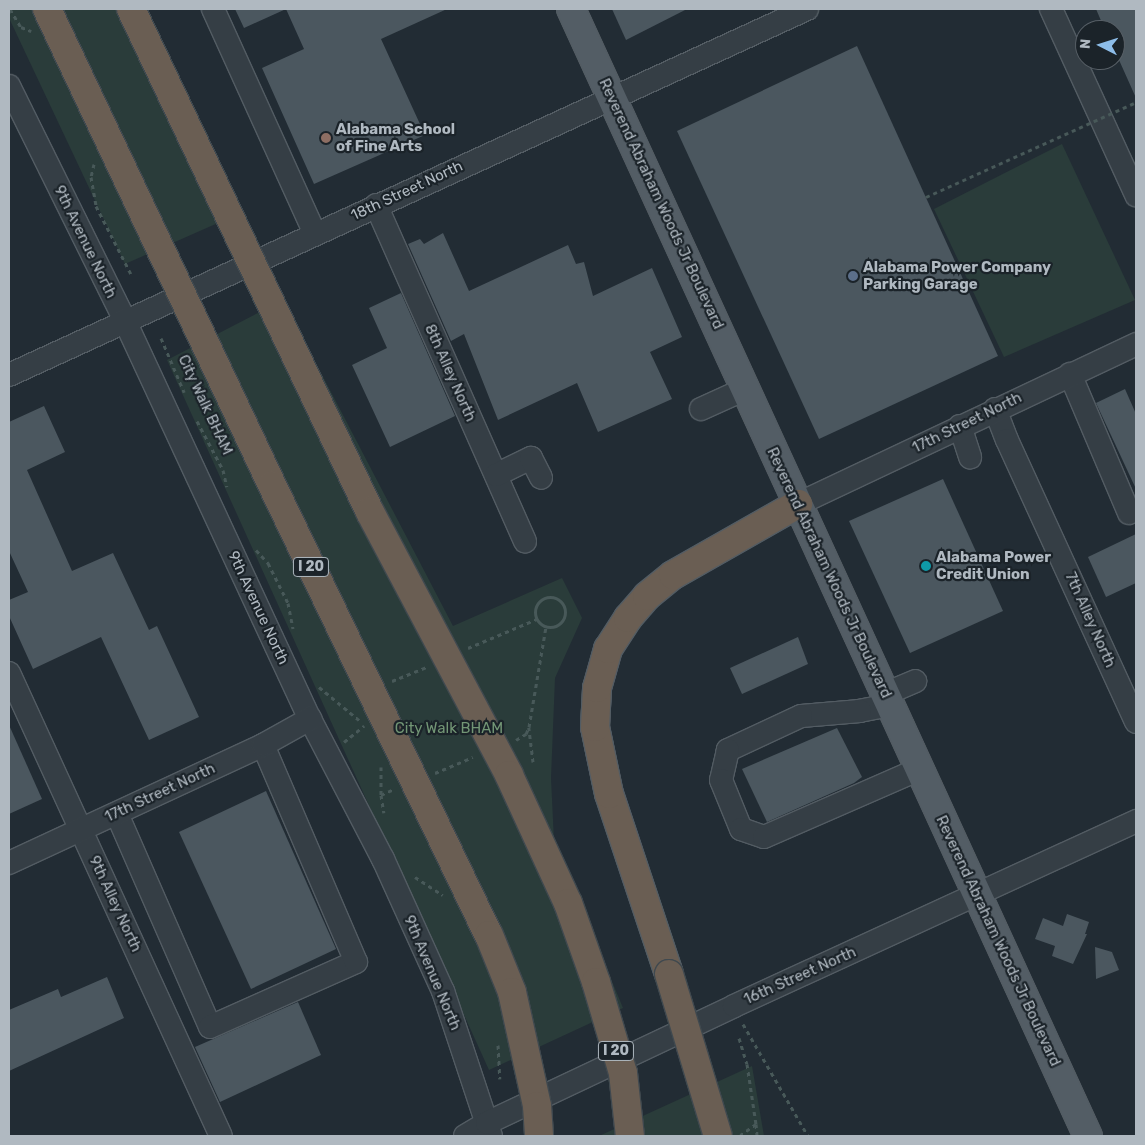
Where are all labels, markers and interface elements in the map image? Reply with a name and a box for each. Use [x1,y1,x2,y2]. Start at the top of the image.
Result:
north arrow [1075,20,1125,70]
text: N [1077,38,1094,50]
street label: Reverend Abraham Woods Jr Boulevard [595,75,727,333]
place label: Alabama School of Fine Arts [336,120,455,155]
marker: Alabama School of Fine Arts [320,132,332,144]
street label: 18th Street North [348,157,466,225]
street label: 9th Avenue North [50,183,120,301]
place label: Alabama Power Company Parking Garage [863,258,1051,293]
marker: Alabama Power Company Parking Garage [847,270,859,282]
street label: 8th Alley North [420,321,480,425]
street label: City Walk BHAM [174,352,236,458]
street label: 17th Street North [909,389,1025,457]
street label: Reverend Abraham Woods Jr Boulevard [763,444,895,702]
street label: 9th Avenue North [224,548,292,668]
place label: Alabama Power Credit Union [936,548,1051,583]
road number: I 20 [292,556,330,578]
marker: Alabama Power Credit Union [920,560,932,572]
street label: 7th Alley North [1061,569,1119,671]
park label: City Walk BHAM [394,720,504,738]
street label: 17th Street North [102,760,218,826]
street label: Reverend Abraham Woods Jr Boulevard [932,812,1064,1070]
street label: 9th Alley North [85,853,145,955]
street label: 9th Avenue North [400,913,464,1033]
street label: 16th Street North [741,943,859,1009]
road number: I 20 [597,1040,635,1062]

